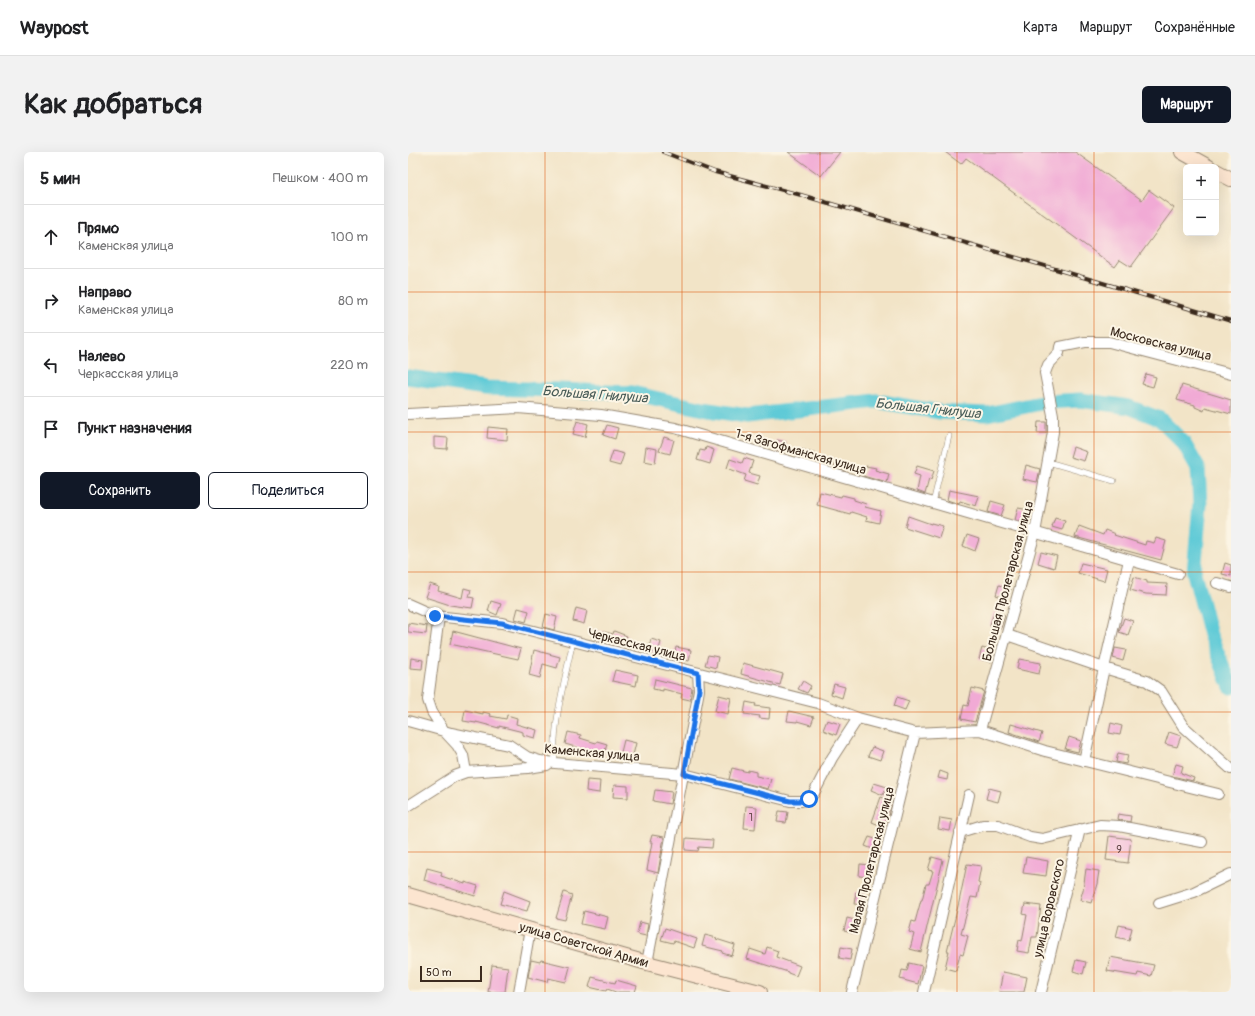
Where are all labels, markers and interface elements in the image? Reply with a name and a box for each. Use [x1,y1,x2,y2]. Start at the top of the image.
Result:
text: Waypost [20,16,89,40]
text: Карта [1023,19,1058,36]
text: Маршрут [1080,19,1132,36]
text: Сохранённые [1154,19,1235,36]
button: Маршрут [1142,86,1231,123]
text: Как добраться [24,87,202,122]
map controls [1183,164,1219,236]
button: + [1183,164,1219,200]
text: 5 мин [40,168,80,189]
text: Пешком · 400 m [273,170,368,186]
button: − [1183,200,1219,236]
text: Прямо [78,219,119,238]
icon: ahead [40,226,62,248]
text: 100 m [331,229,368,245]
text: Каменская улица [78,238,174,254]
text: Направо [78,283,132,302]
icon: right [40,290,62,312]
text: 80 m [338,293,368,309]
text: Каменская улица [78,302,174,318]
street label: Московская улица [1109,324,1213,364]
text: Налево [78,347,125,366]
icon: left [40,354,62,376]
text: 220 m [330,357,368,373]
text: Черкасская улица [78,366,178,382]
water label: Большая Гнилуша [542,382,650,407]
water label: Большая Гнилуша [875,395,983,423]
icon: arrive [40,418,62,440]
text: Пункт назначения [78,419,192,438]
street label: 1-я Загофманская улица [733,426,868,478]
button: Сохранить [40,472,200,509]
button: Поделиться [208,472,368,509]
street label: Большая Пролетарская улица [979,499,1037,663]
route end [426,607,444,625]
street label: Черкасская улица [586,625,687,665]
street label: Каменская улица [544,741,640,765]
street label: Малая Пролетарская улица [846,785,898,935]
route start [800,790,818,808]
house number: 1 [749,811,753,824]
house number: 9 [1116,843,1122,856]
street label: улица Воровского [1030,857,1068,960]
street label: улица Советской Армии [516,919,650,971]
scale bar [420,964,482,983]
text: 50 m [426,966,452,979]

